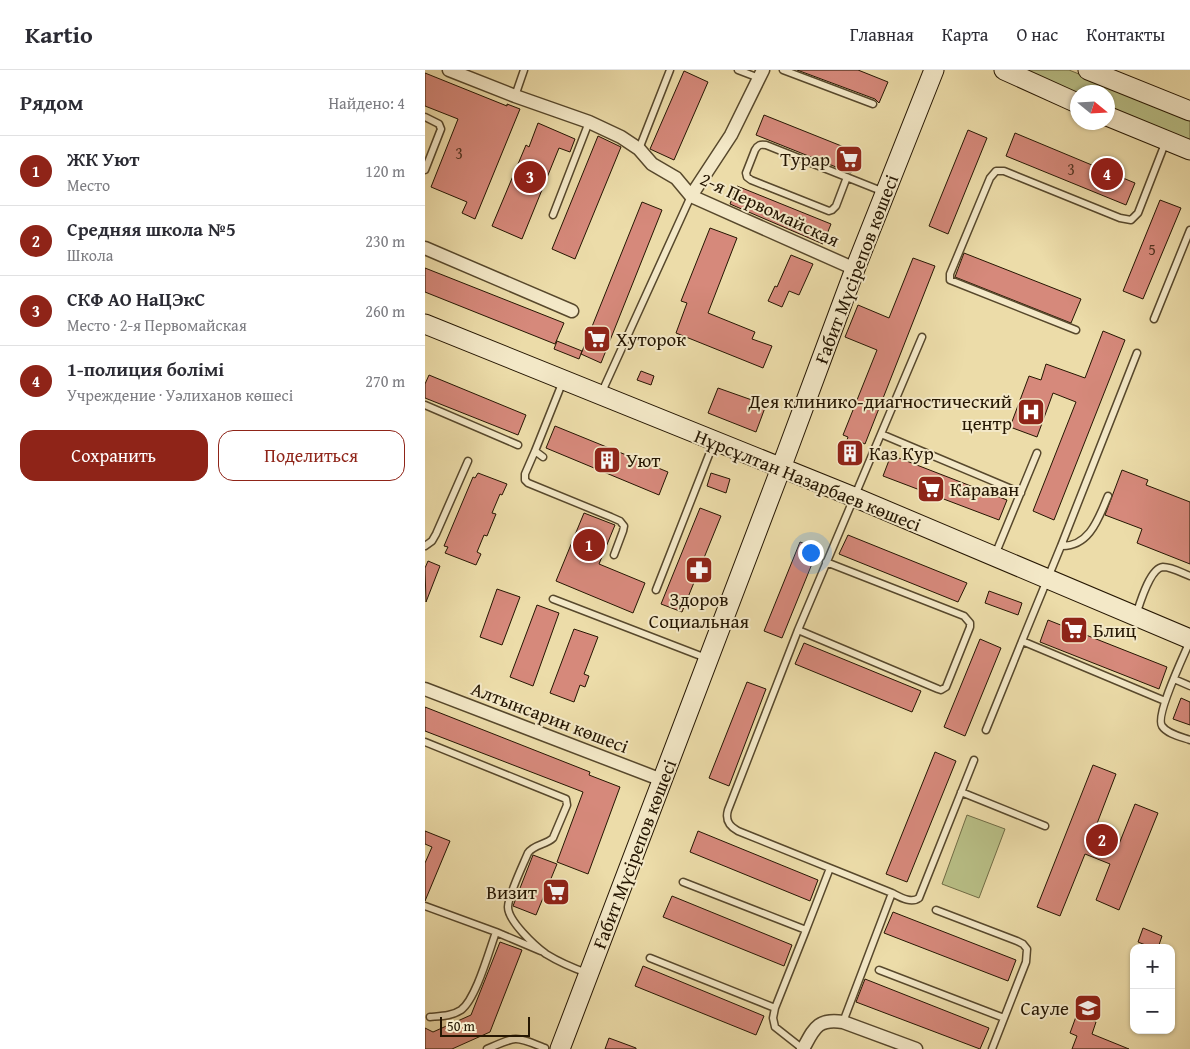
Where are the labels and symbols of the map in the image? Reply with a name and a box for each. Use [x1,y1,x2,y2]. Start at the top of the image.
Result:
north arrow [1070,85,1115,130]
house number: 3 [455,141,463,165]
supermarket icon: Турар [834,144,864,174]
place label: Турар [780,145,830,173]
pin: 4 [1091,155,1123,193]
house number: 3 [1067,157,1075,181]
pin: 3 [514,158,546,196]
street label: 2-я Первомайская [696,164,845,254]
street label: Ғабит Мүсірепов көшесі [807,170,905,368]
house number: 5 [1148,237,1156,261]
supermarket icon: Хуторок [582,324,612,354]
place label: Хуторок [616,325,686,353]
place label: Дея клинико-диагностический центр [748,387,1012,437]
hospital icon: Дея клинико-диагностический центр [1016,397,1046,427]
street label: Нұрсұлтан Назарбаев көшесі [690,422,926,538]
building icon: Каз Кур [835,438,865,468]
place label: Каз Кур [869,439,934,467]
building icon: Уют [592,445,622,475]
place label: Уют [626,446,661,474]
supermarket icon: Караван [916,474,946,504]
place label: Караван [950,475,1019,503]
pin: 1 [573,526,605,564]
your location [798,540,824,566]
pharmacy icon: Здоров Социальная [684,555,714,585]
place label: Здоров Социальная [649,585,750,635]
supermarket icon: Блиц [1059,615,1089,645]
place label: Блиц [1093,616,1137,644]
street label: Алтынсарин көшесі [467,674,633,760]
street label: Ғабит Мүсірепов көшесі [585,755,683,953]
pin: 2 [1086,821,1118,859]
supermarket icon: Визит [541,877,571,907]
place label: Визит [486,878,538,906]
school or university icon: Сауле [1073,993,1103,1023]
place label: Сауле [1021,994,1069,1022]
scale bar [440,1014,530,1037]

